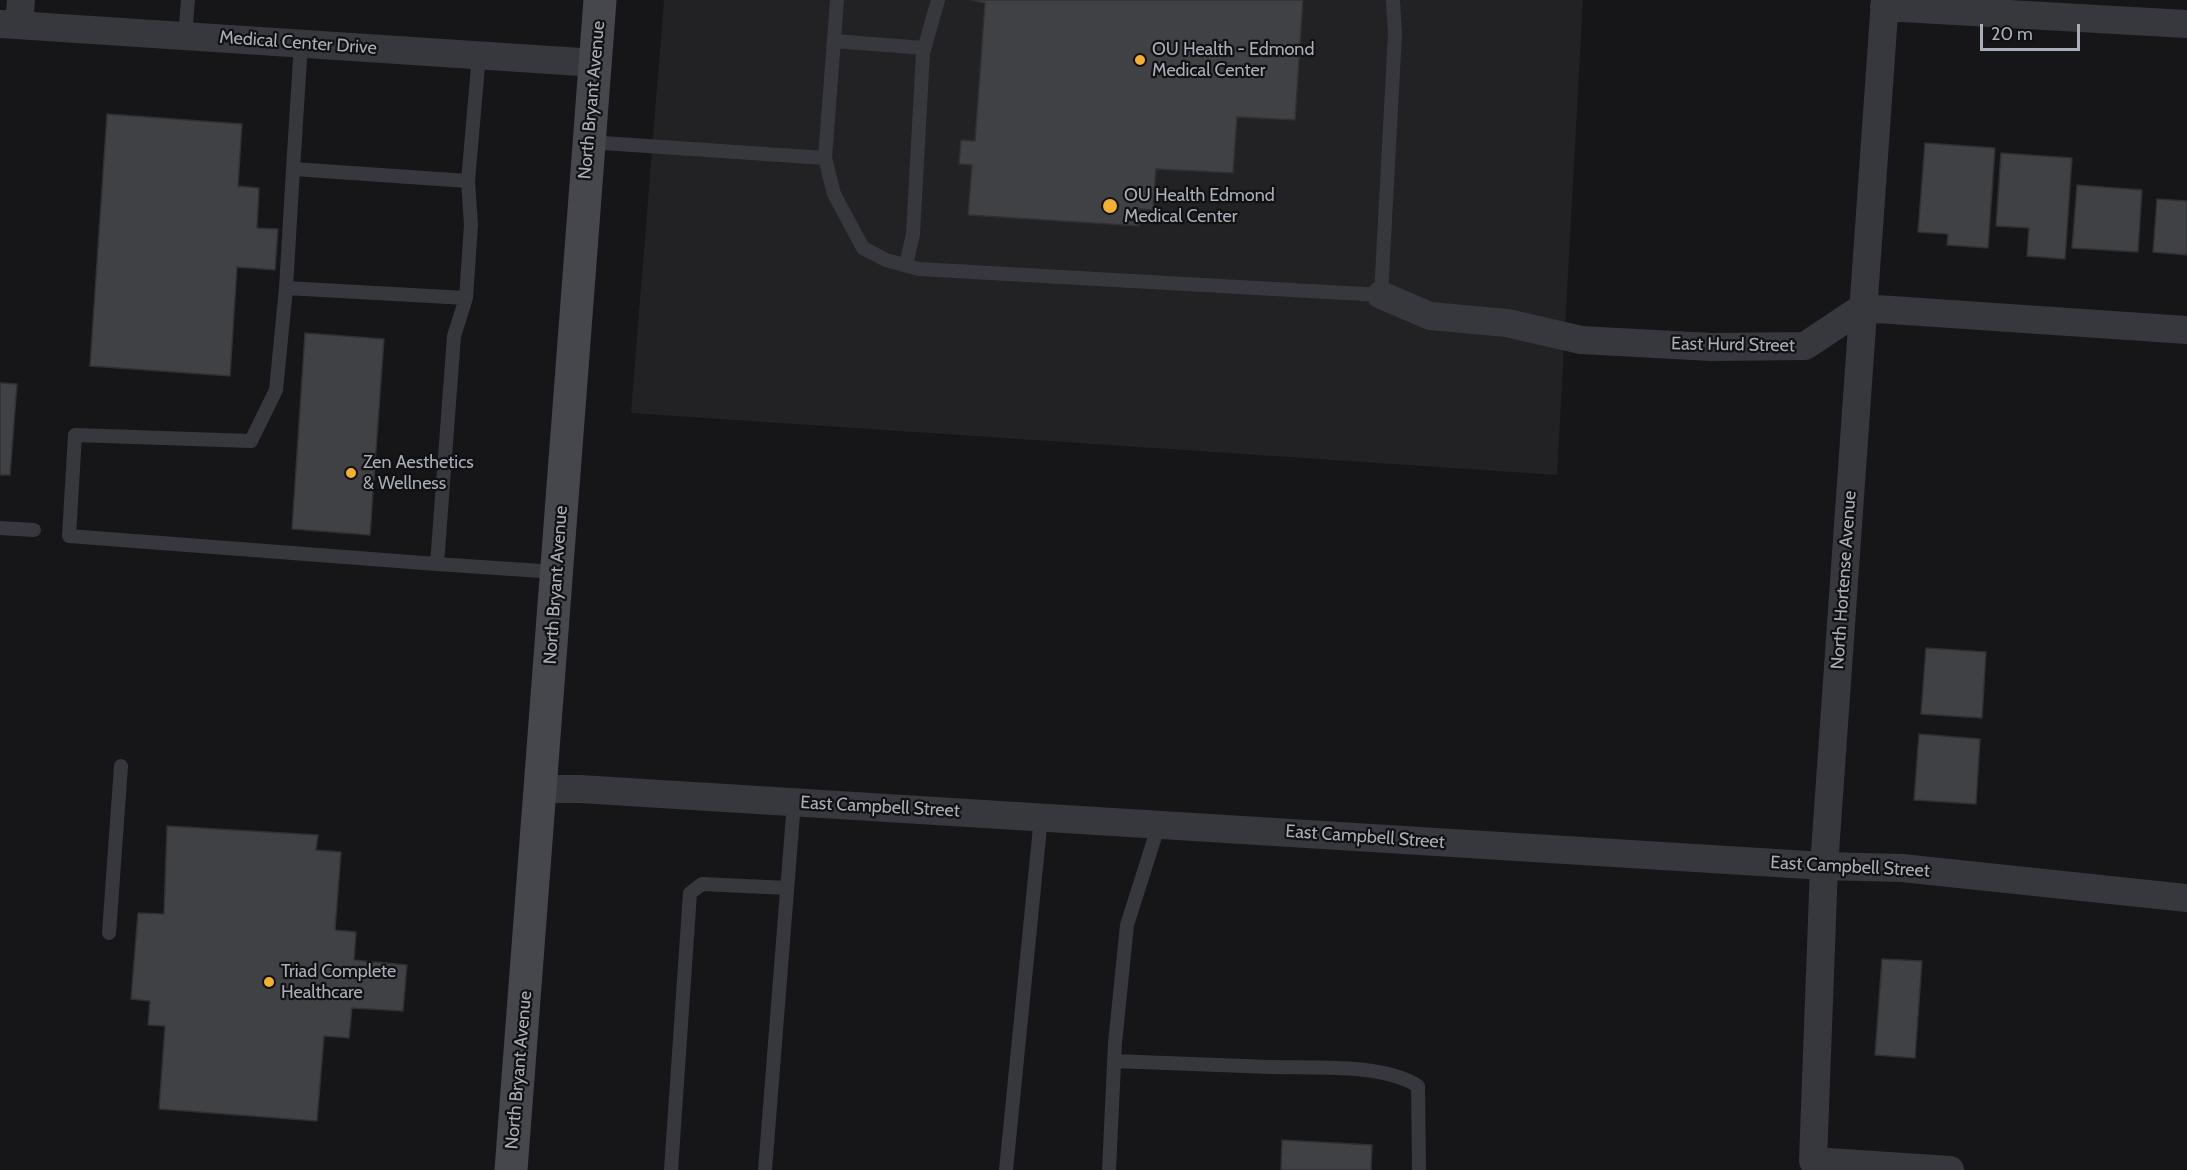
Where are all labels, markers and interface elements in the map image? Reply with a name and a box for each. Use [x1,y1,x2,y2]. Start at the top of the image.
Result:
scale bar [1983,12,2084,50]
street label: North Bryant Avenue [574,20,610,180]
text: 20 m [1991,23,2033,45]
street label: Medical Center Drive [219,27,377,59]
place label: OU Health - Edmond Medical Center [1152,39,1314,82]
marker: OU Health - Edmond Medical Center [1133,53,1147,67]
place label: OU Health Edmond Medical Center [1124,185,1275,228]
marker: OU Health Edmond Medical Center [1101,197,1119,215]
street label: East Hurd Street [1671,333,1795,357]
place label: Zen Aesthetics & Wellness [363,452,474,494]
marker: Zen Aesthetics & Wellness [344,466,358,480]
street label: North Hortense Avenue [1827,490,1861,670]
street label: North Bryant Avenue [540,505,572,665]
street label: East Campbell Street [800,792,960,822]
street label: East Campbell Street [1285,821,1445,853]
street label: East Campbell Street [1770,852,1930,882]
place label: Triad Complete Healthcare [281,961,396,1004]
marker: Triad Complete Healthcare [262,975,276,989]
street label: North Bryant Avenue [501,990,537,1150]

